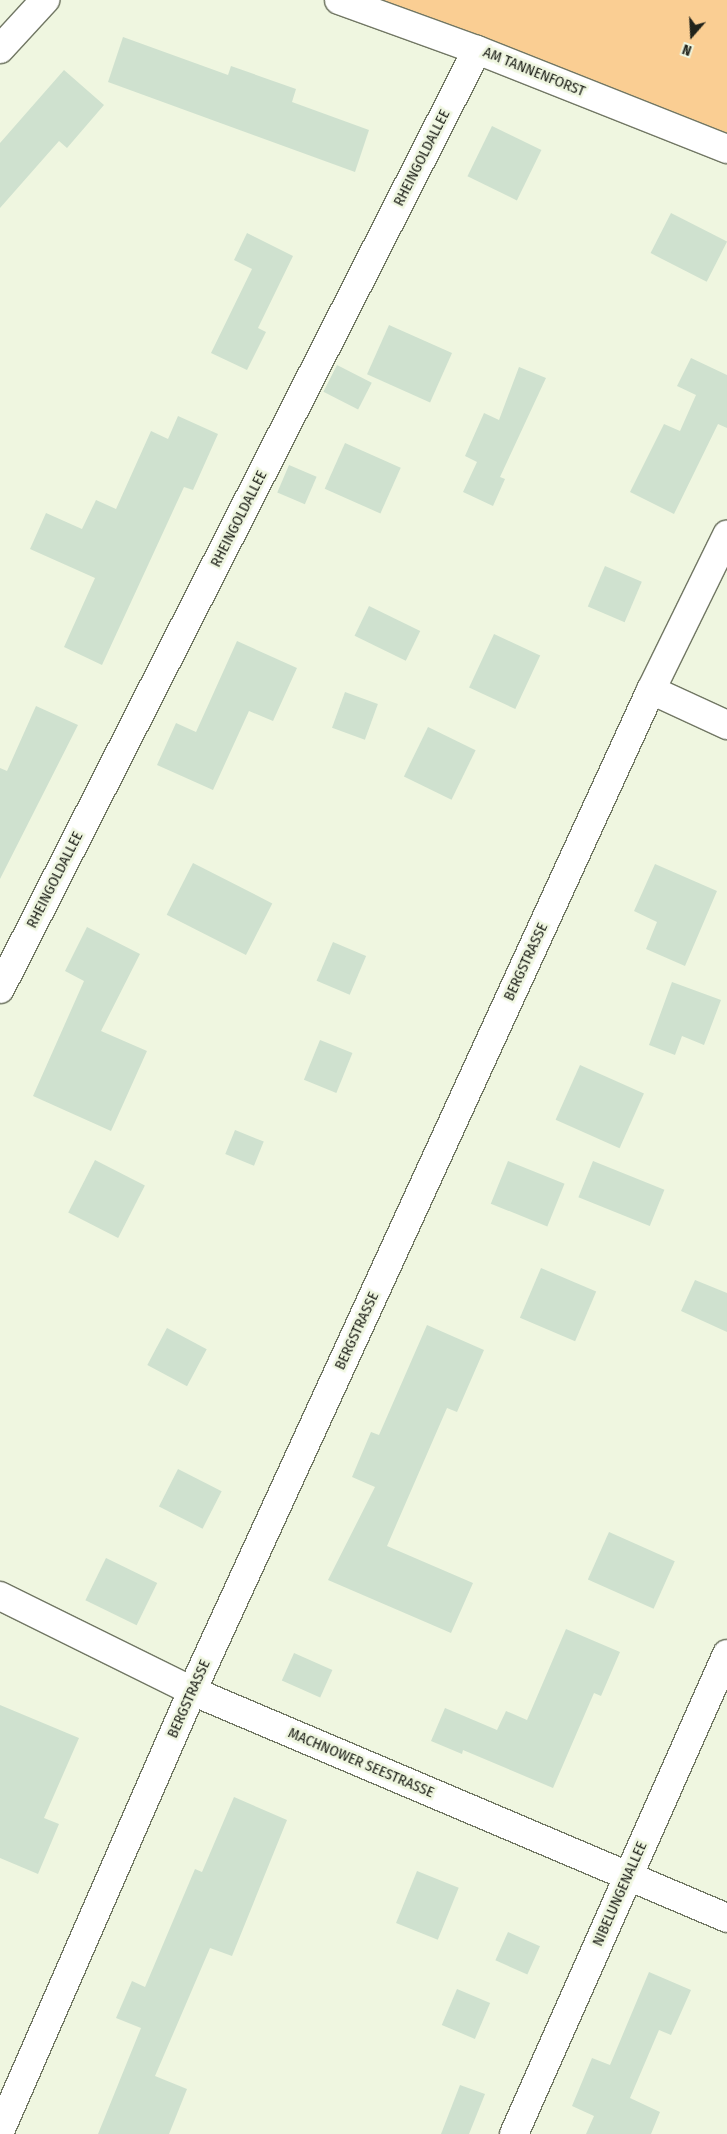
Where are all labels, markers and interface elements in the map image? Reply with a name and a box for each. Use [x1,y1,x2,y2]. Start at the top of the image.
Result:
north arrow [667,10,717,60]
text: N [680,40,694,59]
street label: AM TANNENFORST [480,43,588,101]
street label: RHEINGOLDALLEE [390,107,454,209]
street label: RHEINGOLDALLEE [207,468,271,570]
street label: RHEINGOLDALLEE [23,829,87,931]
street label: BERGSTRASSE [500,920,552,1004]
street label: BERGSTRASSE [331,1289,383,1373]
street label: BERGSTRASSE [164,1657,214,1741]
street label: MACHNOWER SEESTRASSE [285,1724,437,1802]
street label: NIBELUNGENALLEE [589,1839,651,1949]

